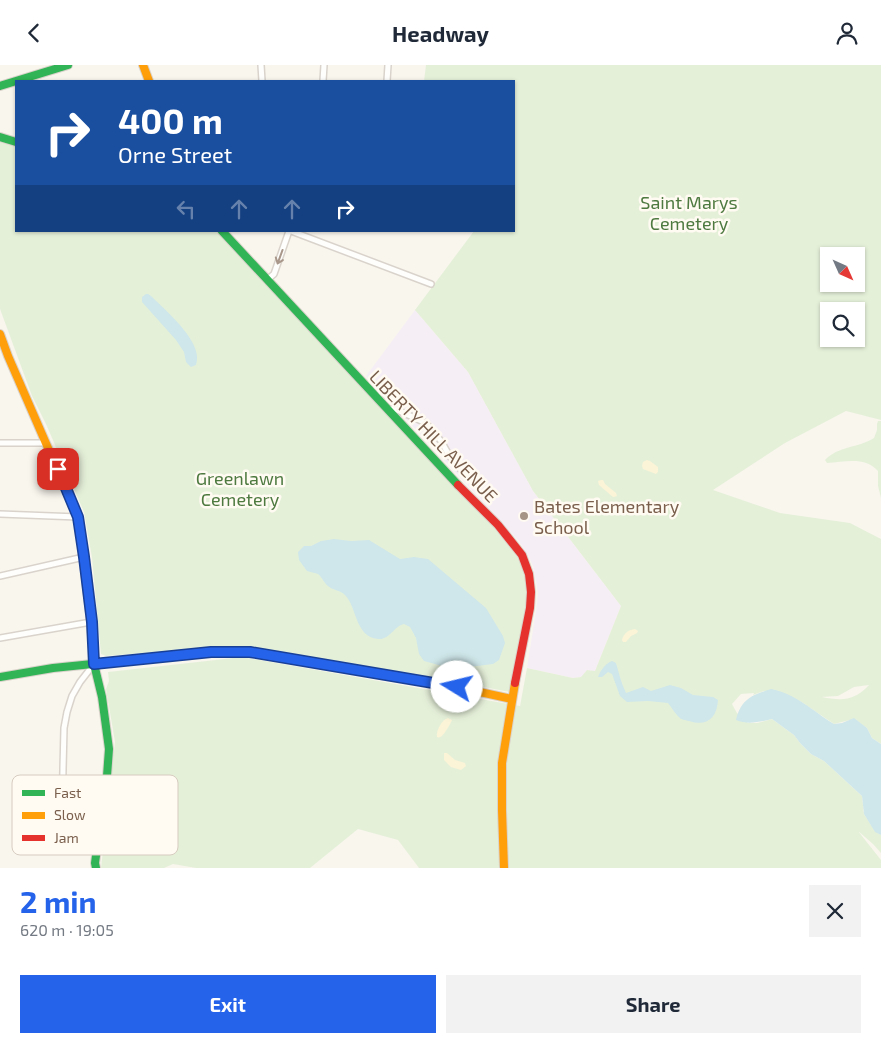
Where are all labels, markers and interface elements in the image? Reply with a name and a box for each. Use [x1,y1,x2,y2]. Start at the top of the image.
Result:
icon: back [20,19,48,47]
icon: person [833,19,861,47]
text: Headway [392,20,489,46]
text: 400 m [118,99,223,141]
icon: right [35,100,100,165]
text: Orne Street [118,141,232,167]
park label: Saint Marys Cemetery [640,191,738,234]
icon: left [172,195,200,223]
icon: ahead [225,195,253,223]
icon: ahead [278,195,306,223]
icon: right [331,195,359,223]
north arrow [820,247,865,293]
map controls [820,247,865,347]
one-way arrow [275,249,284,264]
button: search [820,302,865,347]
street label: LIBERTY HILL AVENUE [365,365,503,507]
pin [37,448,79,490]
icon: arrive [44,455,72,483]
park label: Greenlawn Cemetery [196,467,284,510]
place label: Bates Elementary School [534,495,680,538]
marker: Bates Elementary School [518,510,530,522]
position arrow [430,660,482,712]
legend [12,775,178,855]
text: Fast [54,784,81,801]
text: Slow [54,806,86,823]
text: Jam [54,829,79,846]
text: 2 min [20,883,97,919]
button: close [809,885,861,937]
text: 620 m · 19:05 [20,920,114,939]
button: Exit [20,975,436,1033]
button: Share [446,975,861,1033]

